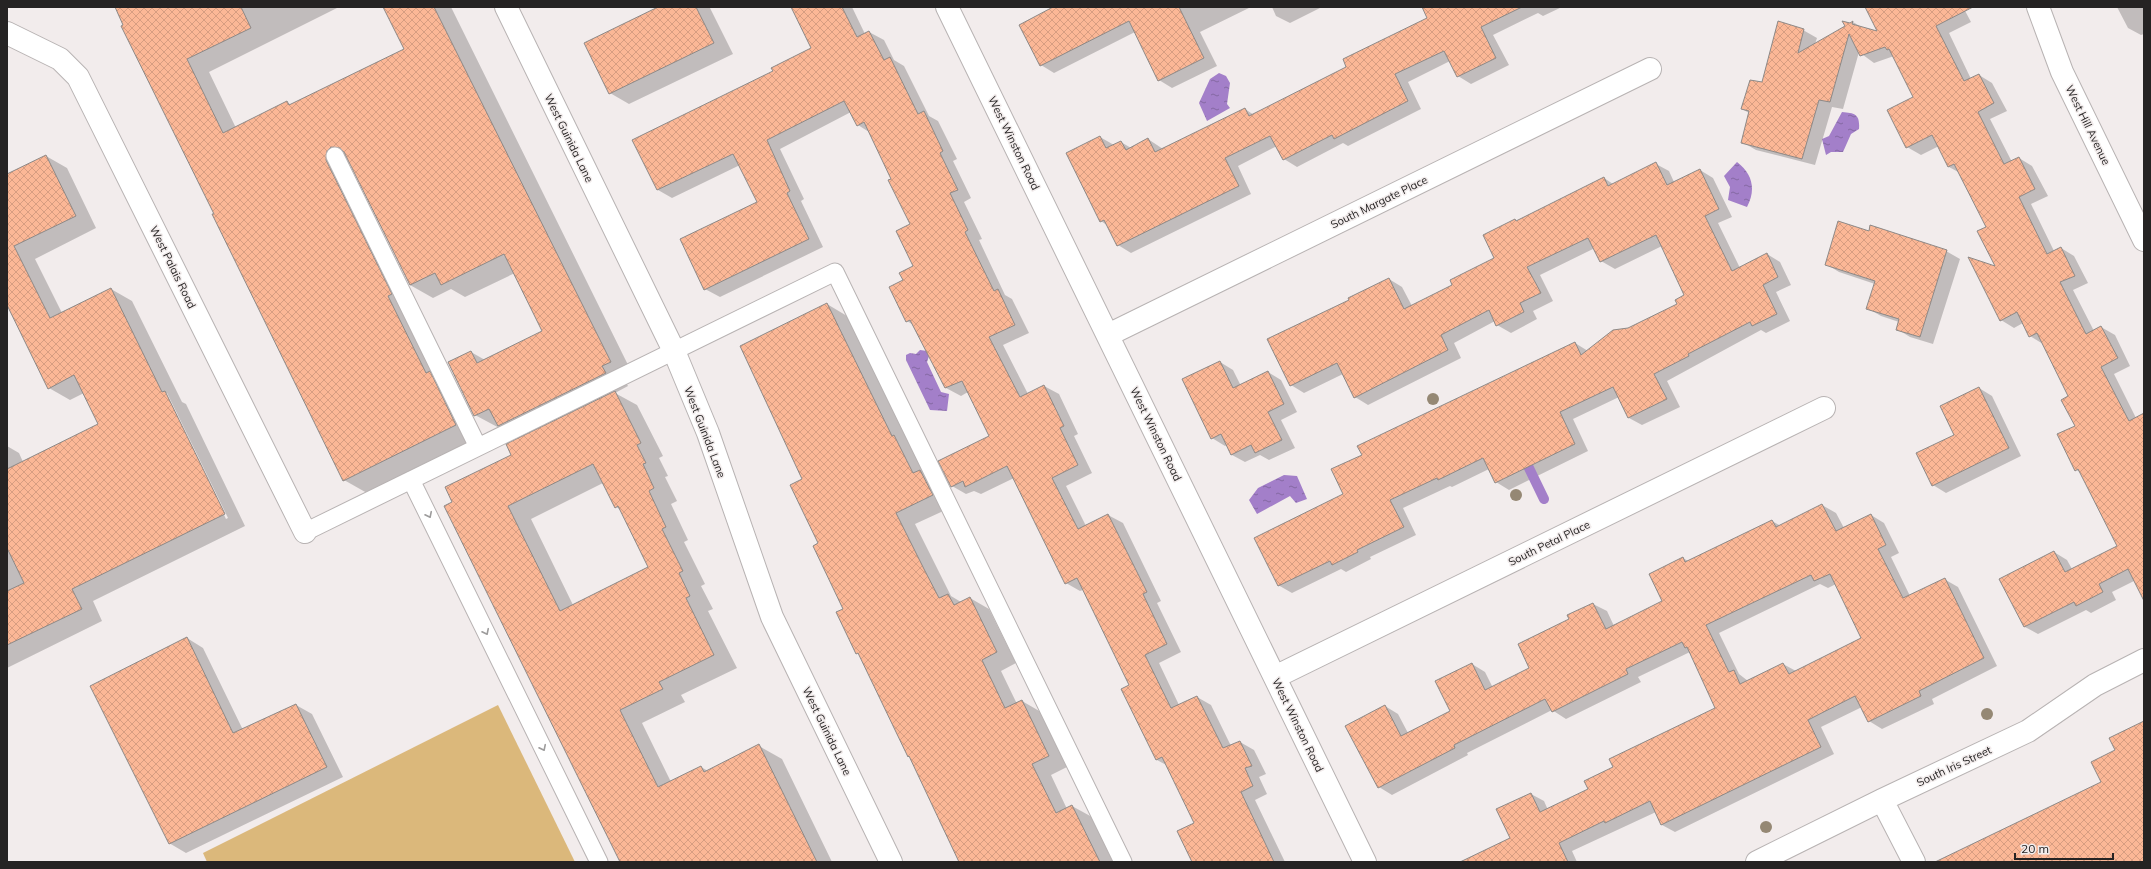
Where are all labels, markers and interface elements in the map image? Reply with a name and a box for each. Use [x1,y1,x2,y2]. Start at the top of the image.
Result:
street label: West Hill Avenue [2063,83,2113,167]
street label: West Guinida Lane [541,91,597,185]
street label: West Winston Road [985,94,1043,192]
street label: South Margate Place [1328,172,1430,232]
street label: West Palais Road [147,223,199,311]
street label: West Guinida Lane [681,384,729,480]
street label: West Winston Road [1127,385,1185,483]
one-way arrow [424,511,431,518]
street label: South Petal Place [1506,517,1592,569]
one-way arrow [481,627,489,635]
street label: West Winston Road [1269,676,1327,774]
street label: West Guinida Lane [799,684,855,778]
street label: South Iris Street [1914,743,1994,789]
one-way arrow [538,744,546,752]
scale bar [2015,835,2113,861]
text: 20 m [2021,841,2049,856]

